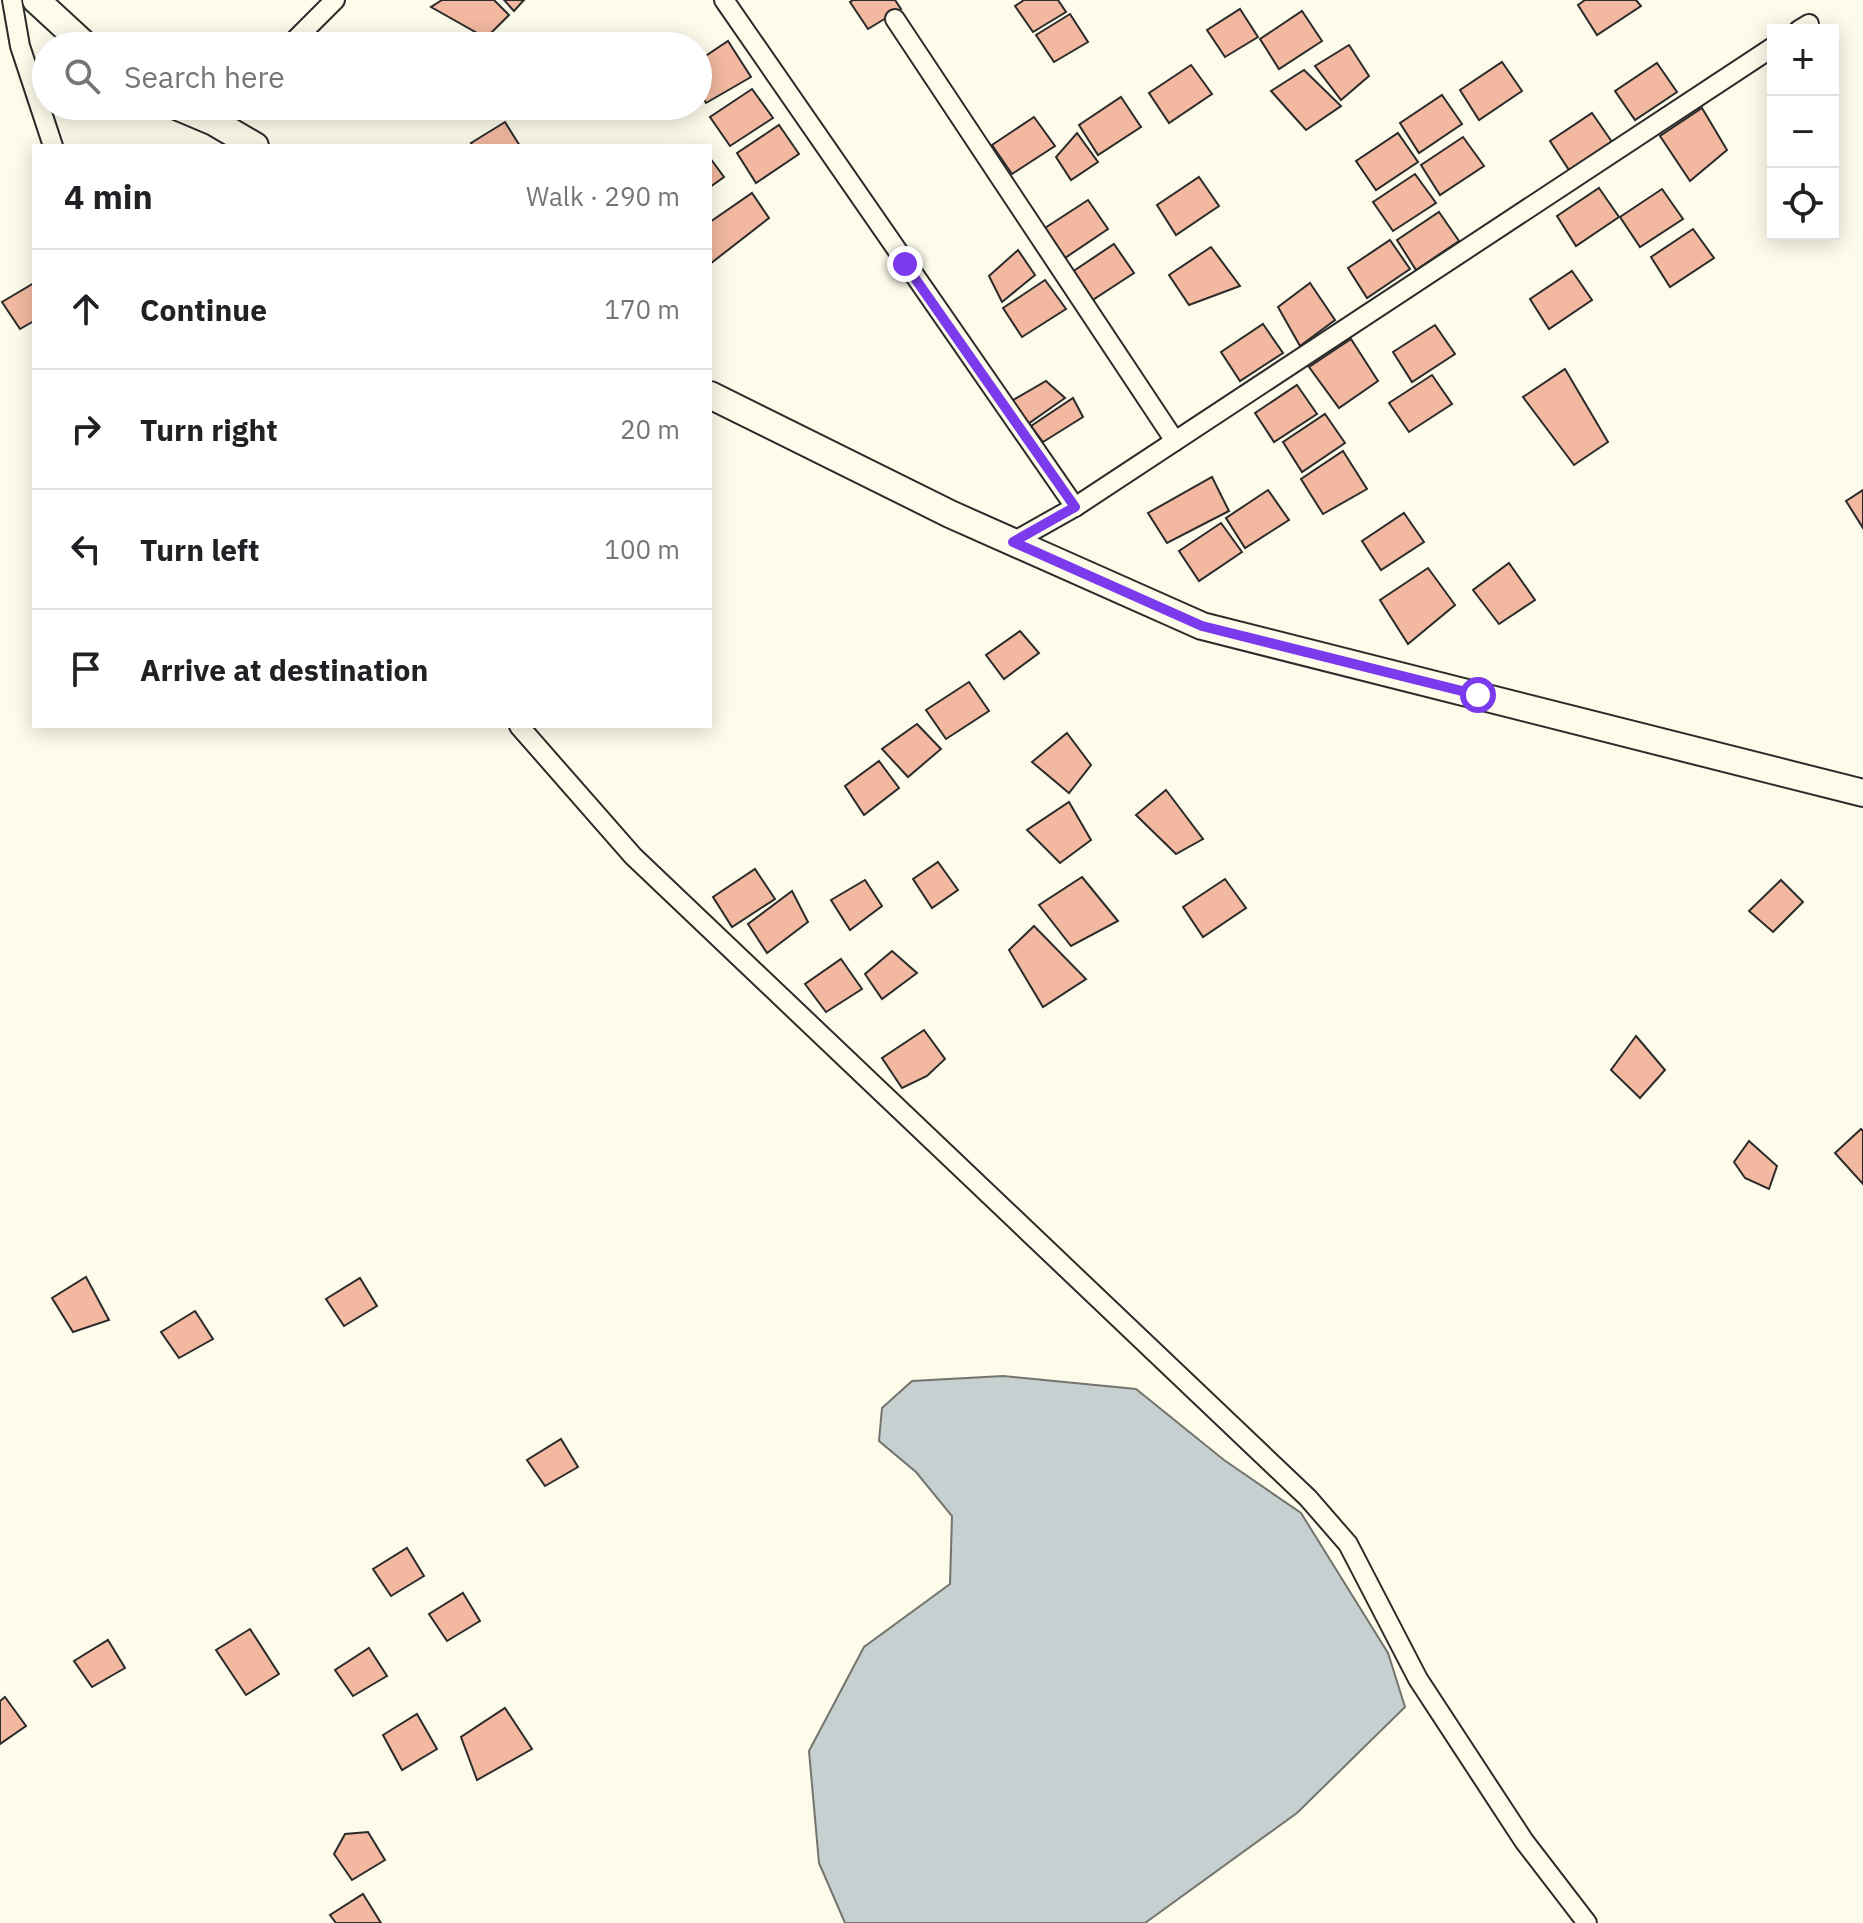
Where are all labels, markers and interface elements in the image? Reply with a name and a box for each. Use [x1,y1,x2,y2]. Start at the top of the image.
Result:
map controls [1767,24,1839,240]
button: + [1767,24,1839,96]
search box [32,32,712,120]
icon: search [60,54,104,98]
text: Search here [124,57,285,96]
button: − [1767,96,1839,168]
button: locate [1767,168,1839,240]
text: 4 min [64,174,153,218]
text: Walk · 290 m [526,179,680,213]
route end [887,246,923,282]
icon: ahead [64,287,108,331]
text: Continue [140,290,267,329]
text: 170 m [604,292,680,326]
icon: right [64,407,108,451]
text: Turn right [140,410,278,449]
text: 20 m [620,412,680,446]
icon: left [64,527,108,571]
text: Turn left [140,530,259,569]
text: 100 m [604,532,680,566]
icon: arrive [64,647,108,691]
text: Arrive at destination [140,650,428,689]
route start [1460,677,1496,713]

